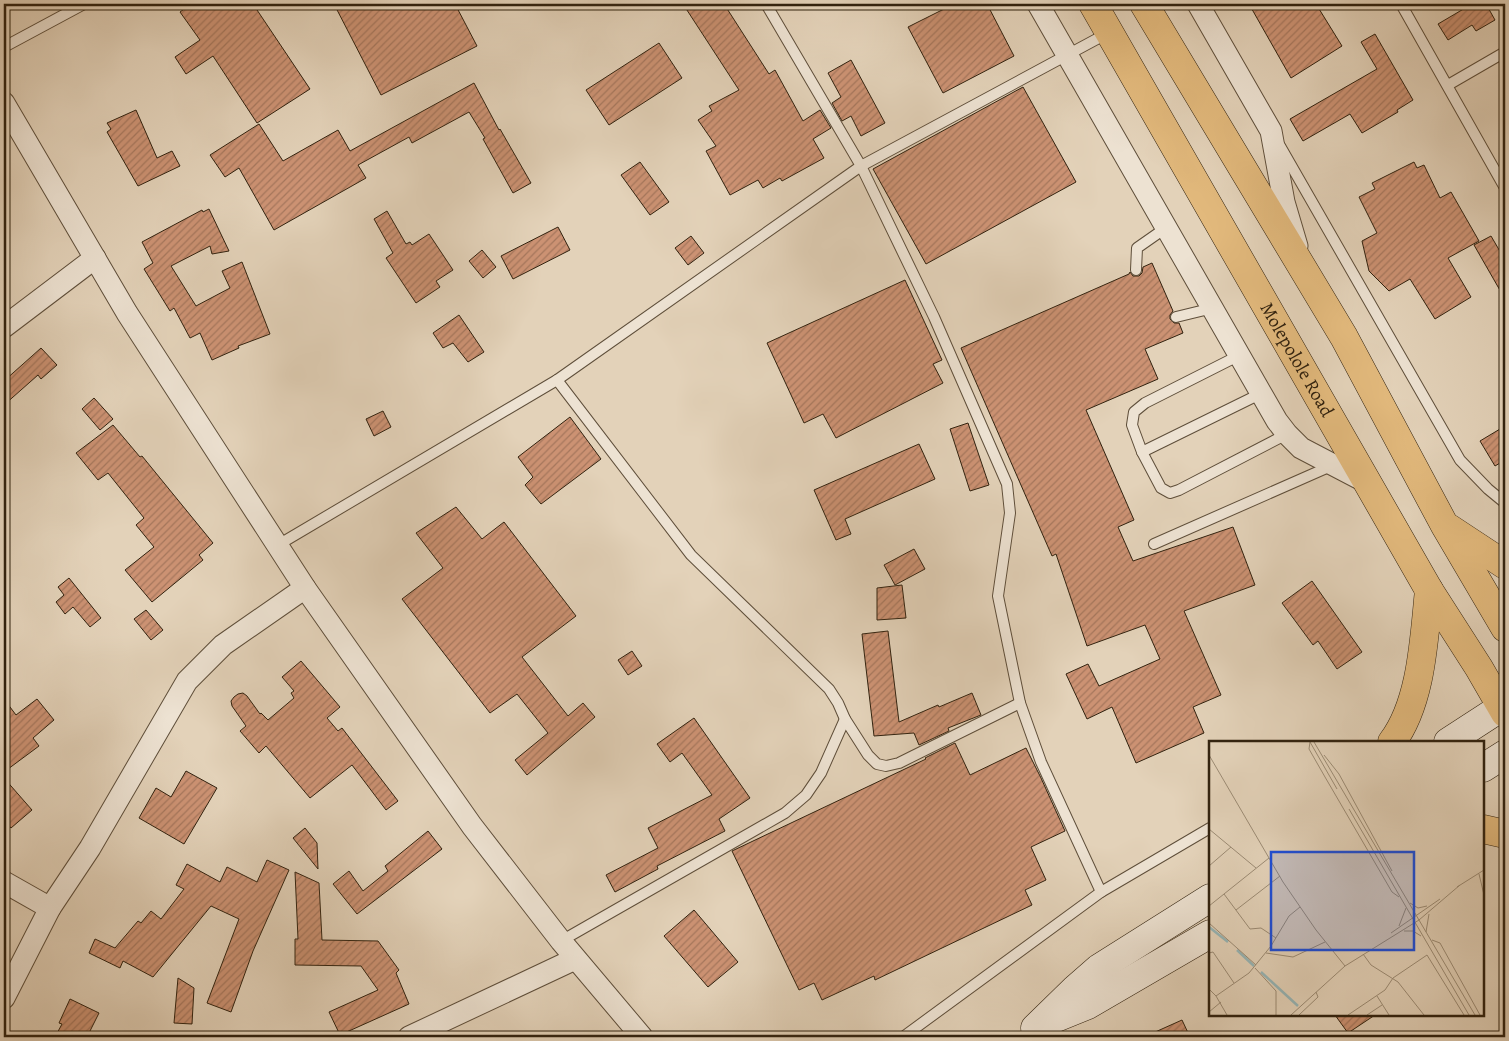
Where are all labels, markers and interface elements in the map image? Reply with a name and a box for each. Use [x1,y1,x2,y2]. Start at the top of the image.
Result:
street label: Molepolole Road [1254,297,1341,423]
inset map [1209,741,1484,1016]

